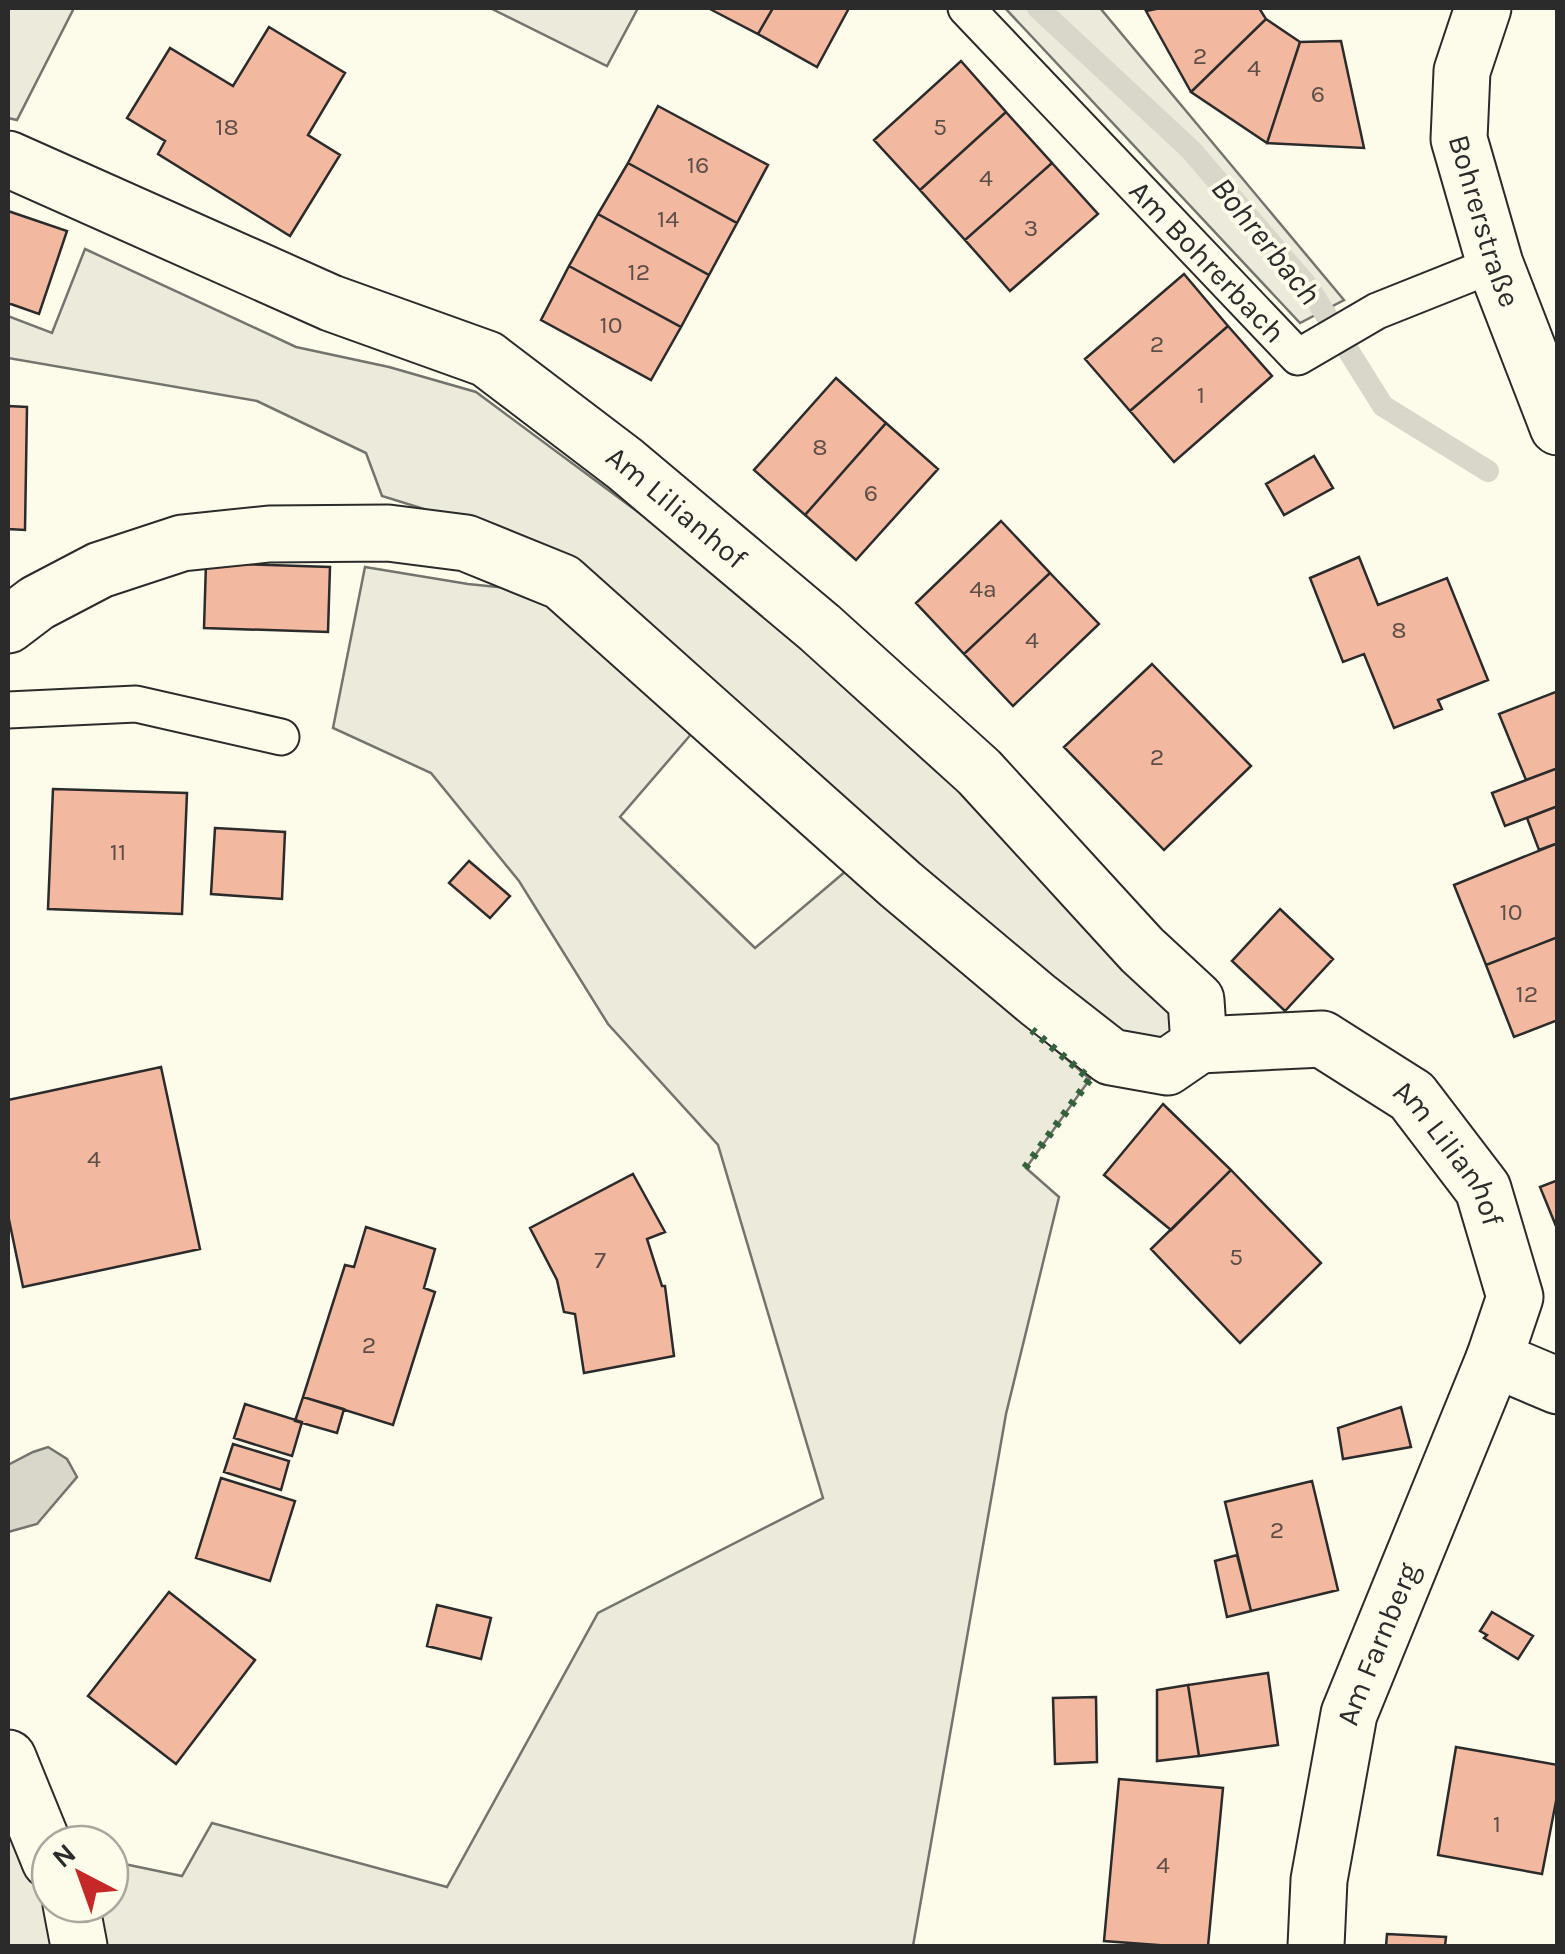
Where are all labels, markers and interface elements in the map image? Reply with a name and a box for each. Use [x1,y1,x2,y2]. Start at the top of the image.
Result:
house number: 2 [1193,41,1207,70]
house number: 4 [1247,53,1261,82]
house number: 6 [1311,79,1325,108]
house number: 18 [215,112,239,141]
house number: 5 [933,112,947,141]
street label: Bohrerstraße [1441,130,1528,312]
house number: 16 [687,150,709,179]
house number: 4 [979,163,993,192]
water label: Bohrerbach [1203,170,1329,312]
street label: Am Bohrerbach [1122,173,1293,350]
house number: 14 [657,204,679,233]
house number: 3 [1024,213,1038,242]
house number: 12 [628,257,650,286]
house number: 10 [599,310,623,339]
house number: 2 [1150,329,1164,358]
house number: 1 [1197,380,1205,409]
house number: 8 [812,432,828,461]
street label: Am Lilianhof [599,438,754,577]
house number: 6 [864,478,878,507]
house number: 4a [969,574,997,603]
house number: 8 [1391,615,1407,644]
house number: 4 [1025,625,1039,654]
house number: 2 [1150,742,1164,771]
house number: 11 [110,837,126,866]
house number: 10 [1499,897,1523,926]
house number: 12 [1516,979,1538,1008]
street label: Am Lilianhof [1387,1071,1511,1231]
house number: 4 [87,1144,101,1173]
house number: 5 [1229,1242,1243,1271]
house number: 7 [594,1245,606,1274]
house number: 2 [362,1330,376,1359]
house number: 2 [1270,1515,1284,1544]
street label: Am Farnberg [1329,1557,1427,1729]
house number: 1 [1493,1809,1501,1838]
north arrow [30,1824,130,1924]
text: N [46,1836,82,1875]
house number: 4 [1156,1850,1170,1879]

